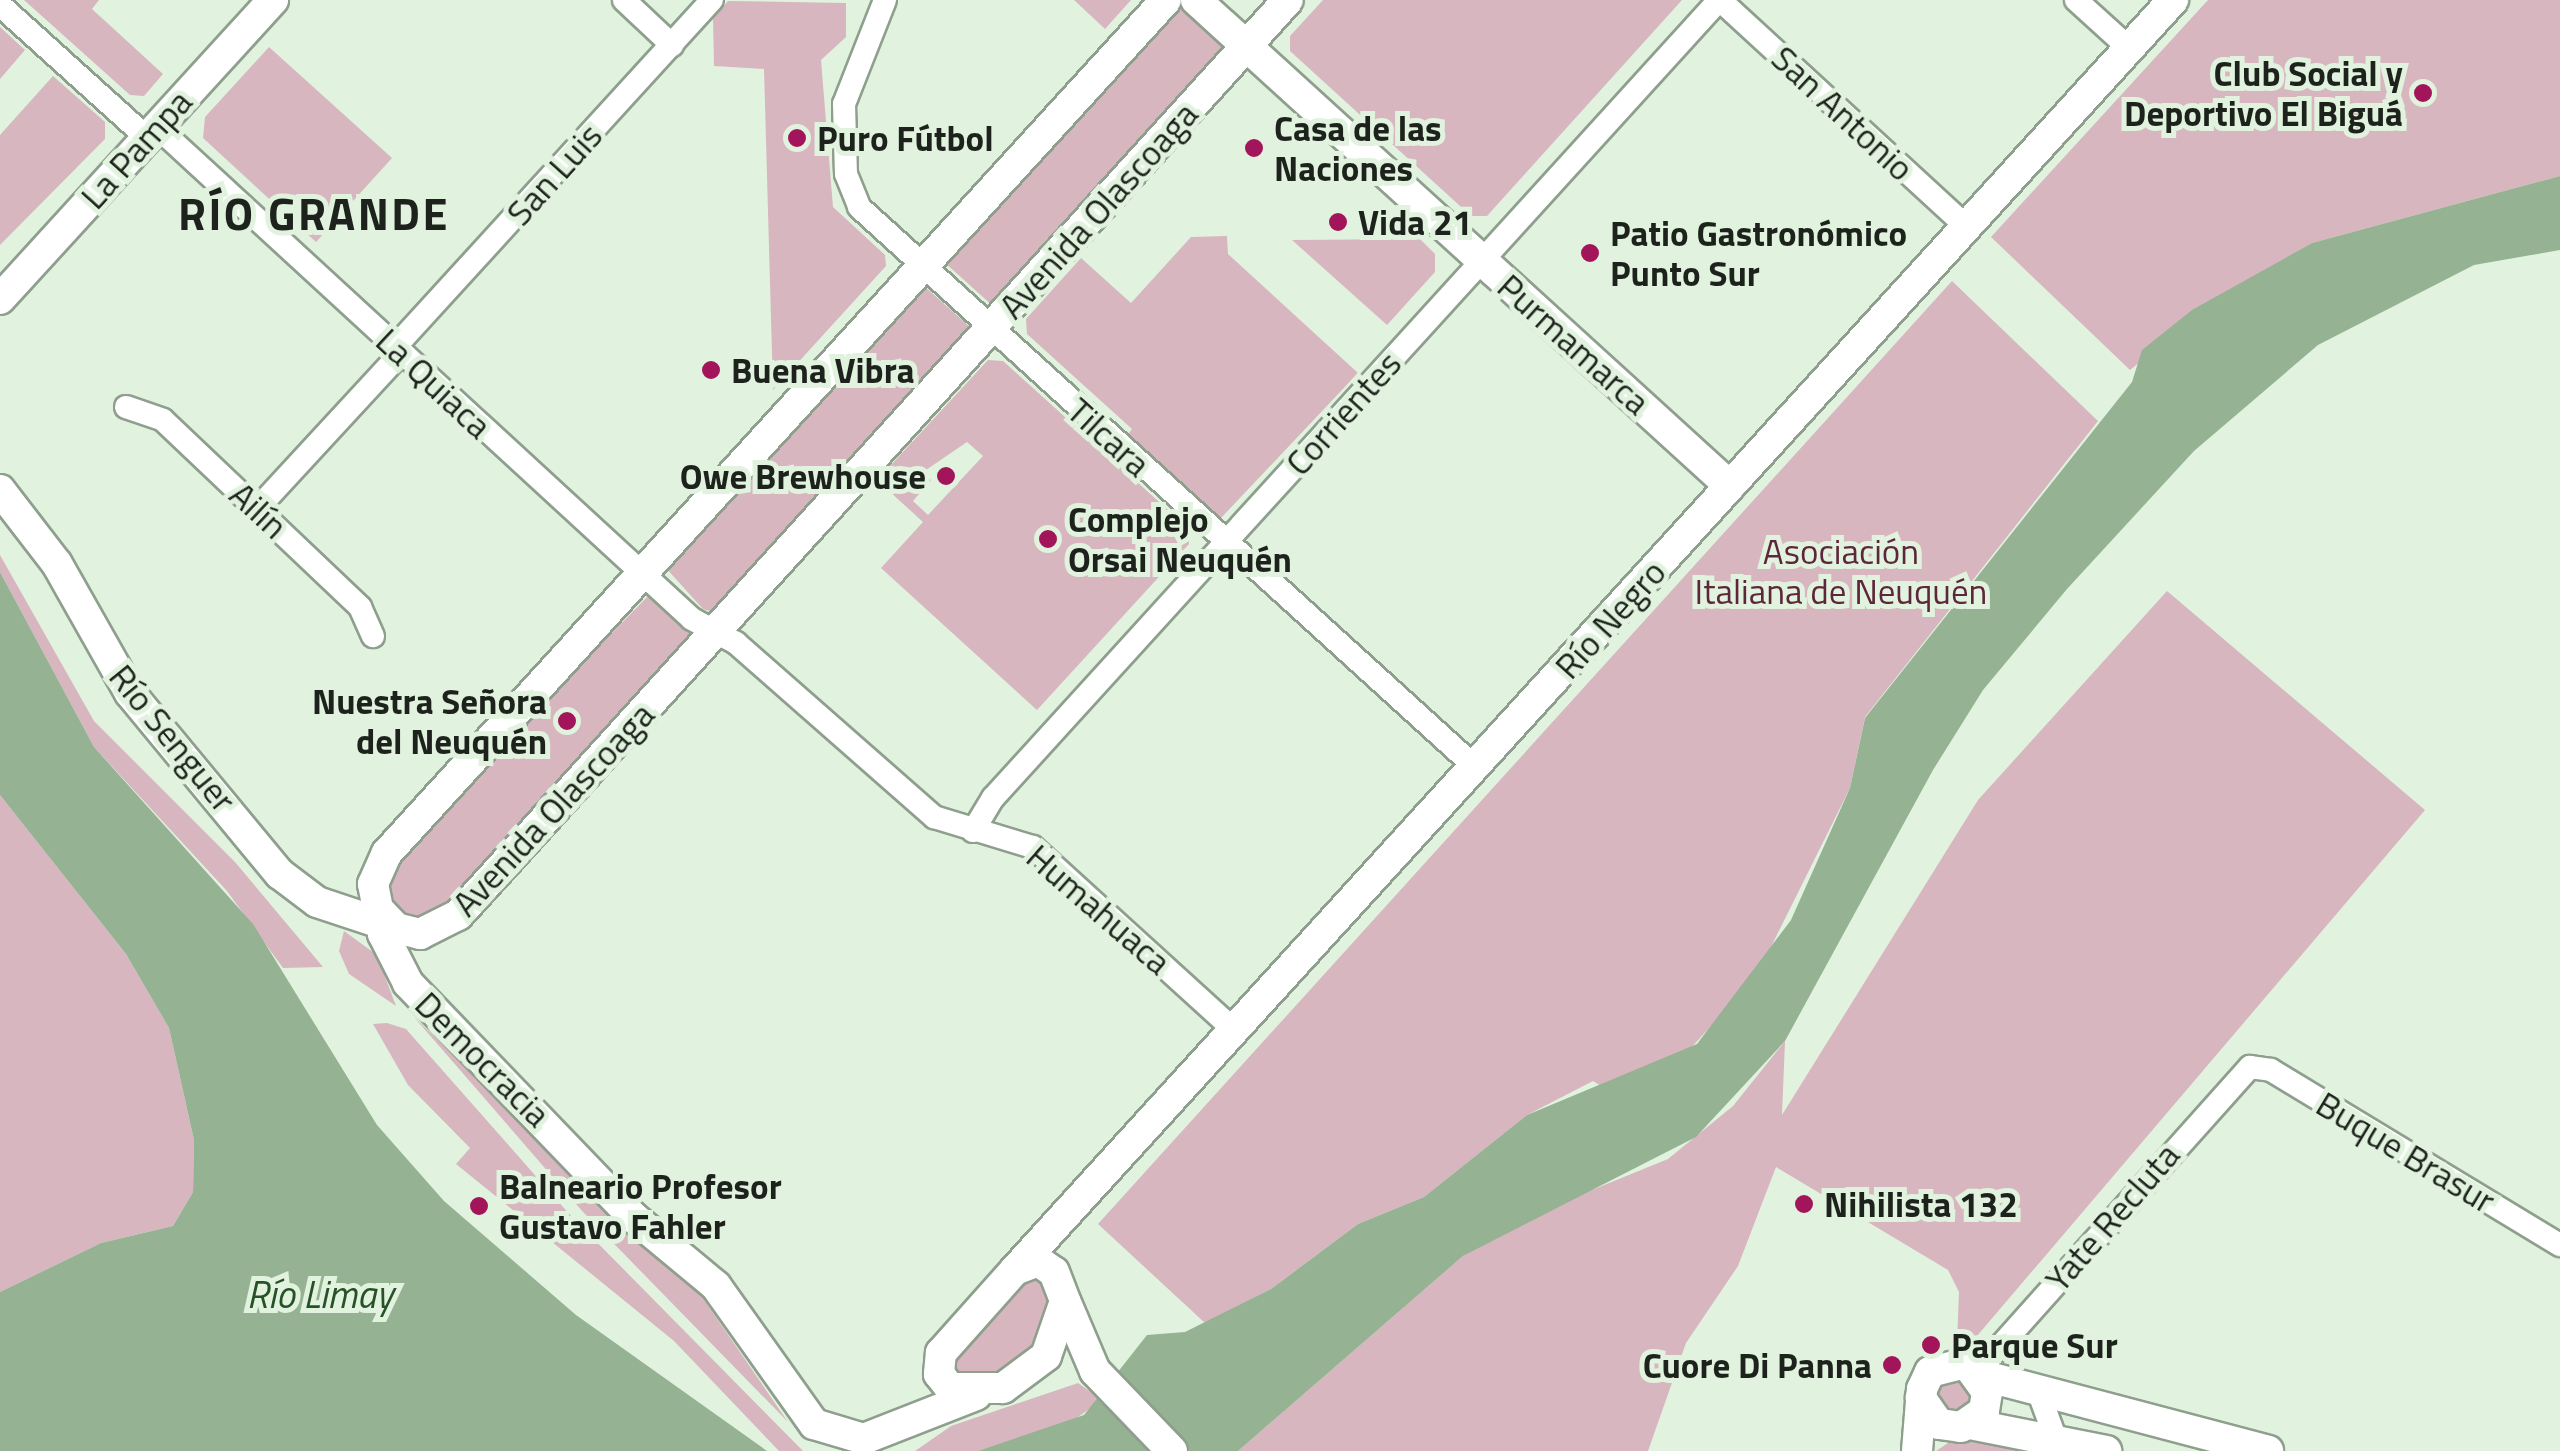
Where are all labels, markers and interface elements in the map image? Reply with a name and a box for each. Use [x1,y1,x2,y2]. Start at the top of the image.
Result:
street label: San Antonio [1763,37,1923,189]
place label: Club Social y Deportivo El Biguá [2124,52,2403,134]
street label: La Pampa [72,81,200,217]
marker: Club Social y Deportivo El Biguá [2412,82,2434,104]
street label: Avenida Olascoaga [990,93,1206,327]
place label: Casa de las Naciones [1274,107,1442,189]
street label: San Luis [498,115,610,233]
place label: Puro Fútbol [817,117,994,159]
marker: Puro Fútbol [786,127,808,149]
marker: Casa de las Naciones [1243,137,1265,159]
district label: RÍO GRANDE [178,187,450,241]
place label: Vida 21 [1358,201,1472,243]
marker: Vida 21 [1327,211,1349,233]
place label: Patio Gastronómico Punto Sur [1610,212,1907,294]
marker: Patio Gastronómico Punto Sur [1579,242,1601,264]
street label: Purmamarca [1490,265,1658,423]
street label: La Quiaca [368,319,500,447]
street label: Corrientes [1277,343,1409,483]
place label: Buena Vibra [731,349,915,391]
marker: Buena Vibra [700,359,722,381]
street label: Tilcara [1059,389,1159,485]
place label: Owe Brewhouse [680,455,926,497]
marker: Owe Brewhouse [935,465,957,487]
street label: Ailín [222,473,296,547]
place label: Complejo Orsai Neuquén [1068,498,1292,580]
marker: Complejo Orsai Neuquén [1037,528,1059,550]
park label: Asociación Italiana de Neuquén [1695,530,1987,612]
street label: Río Negro [1546,551,1674,687]
street label: Río Senguer [101,656,245,820]
place label: Nuestra Señora del Neuquén [312,680,547,762]
street label: Avenida Olascoaga [443,694,663,924]
marker: Nuestra Señora del Neuquén [556,710,578,732]
street label: Humahuaca [1019,835,1179,983]
street label: Democracia [407,983,559,1135]
street label: Buque Brasur [2309,1082,2503,1222]
street label: Yate Recluta [2036,1134,2188,1300]
place label: Balneario Profesor Gustavo Fahler [499,1165,782,1247]
place label: Nihilista 132 [1824,1183,2018,1225]
marker: Nihilista 132 [1793,1193,1815,1215]
marker: Balneario Profesor Gustavo Fahler [468,1195,490,1217]
water label: Río Limay [247,1272,393,1318]
place label: Parque Sur [1951,1324,2118,1366]
marker: Parque Sur [1920,1334,1942,1356]
place label: Cuore Di Panna [1643,1344,1872,1386]
marker: Cuore Di Panna [1881,1354,1903,1376]

